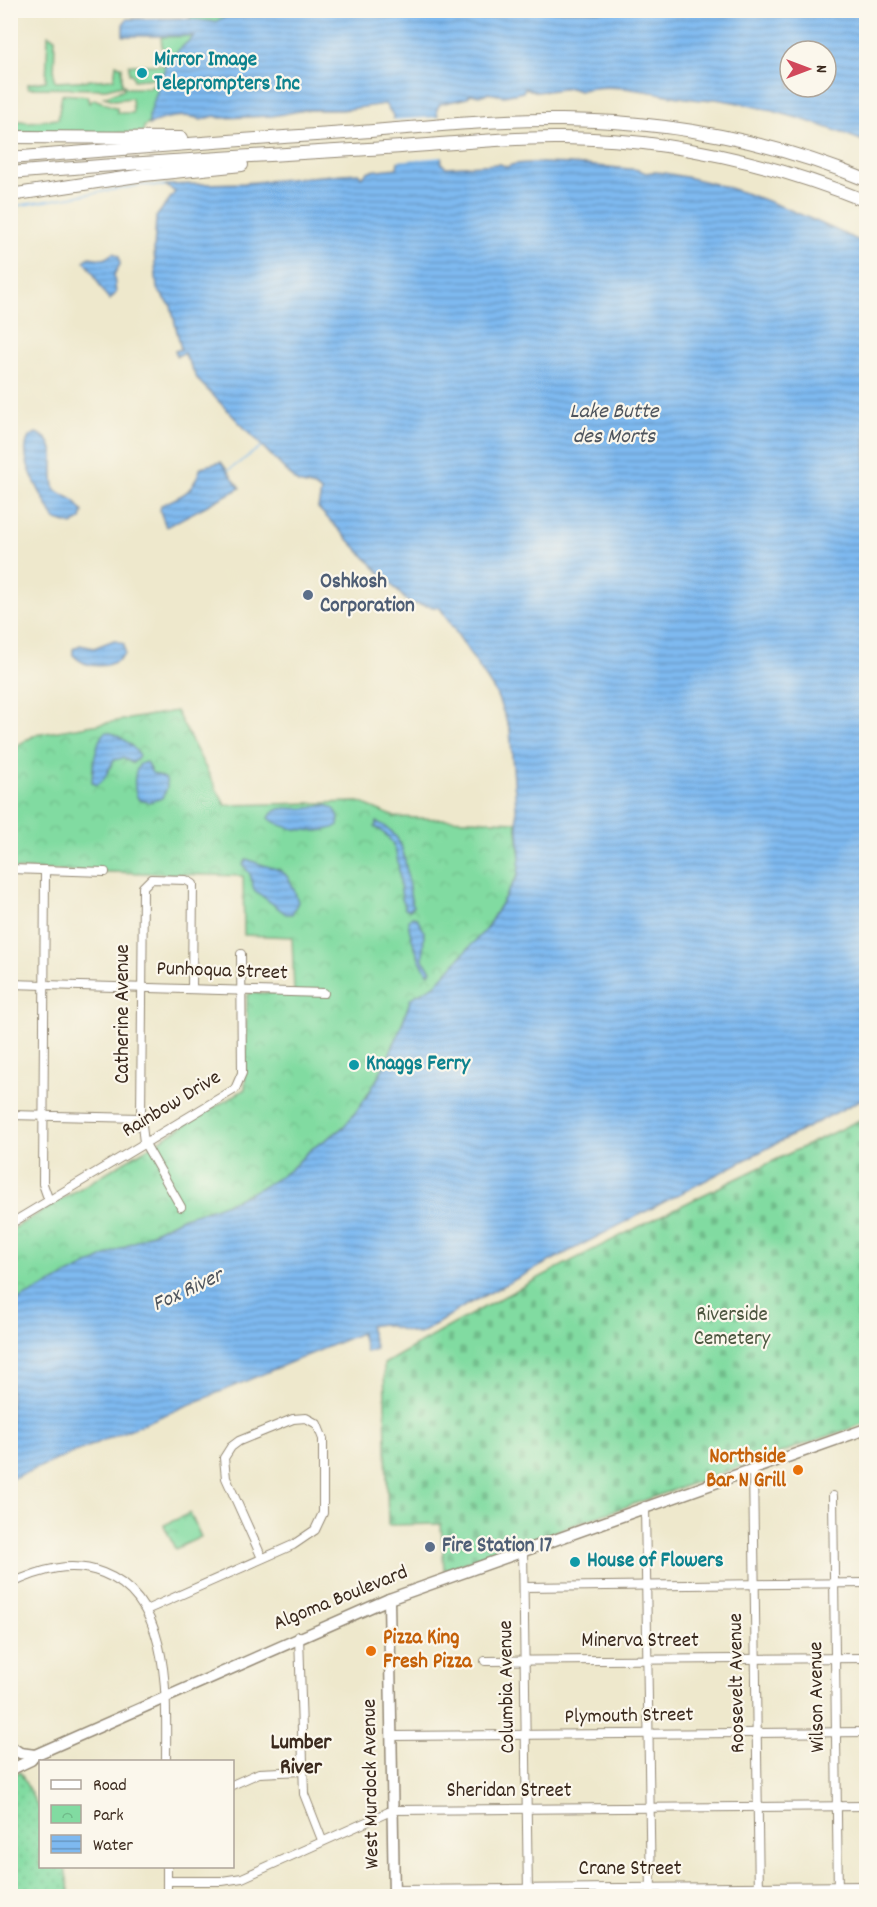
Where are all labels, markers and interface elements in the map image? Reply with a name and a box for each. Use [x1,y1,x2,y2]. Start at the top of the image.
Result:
north arrow [778,39,838,99]
place label: Mirror Image Teleprompters Inc [154,46,300,100]
text: N [809,65,832,73]
marker: Mirror Image Teleprompters Inc [135,66,149,80]
water label: Lake Butte des Morts [570,397,660,453]
place label: Oshkosh Corporation [320,568,415,622]
marker: Oshkosh Corporation [301,588,315,602]
street label: Catherine Avenue [109,944,139,1084]
street label: Punhoqua Street [156,955,288,989]
place label: Knaggs Ferry [366,1050,471,1080]
marker: Knaggs Ferry [347,1058,361,1072]
street label: Rainbow Drive [117,1064,227,1146]
water label: Fox River [148,1260,231,1321]
park label: Riverside Cemetery [694,1301,771,1355]
place label: Northside Bar N Grill [706,1443,787,1497]
marker: Northside Bar N Grill [791,1463,805,1477]
place label: Fire Station 17 [442,1532,552,1562]
marker: Fire Station 17 [423,1540,437,1554]
place label: House of Flowers [587,1547,724,1577]
marker: House of Flowers [568,1555,582,1569]
street label: Algoma Boulevard [269,1558,413,1640]
street label: Roosevelt Avenue [722,1613,754,1753]
street label: Columbia Avenue [492,1620,524,1754]
place label: Pizza King Fresh Pizza [383,1624,473,1678]
street label: Minerva Street [581,1627,699,1657]
street label: Wilson Avenue [802,1641,834,1753]
marker: Pizza King Fresh Pizza [364,1644,378,1658]
street label: West Murdock Avenue [356,1699,388,1869]
street label: Plymouth Street [564,1701,694,1733]
district label: Lumber River [271,1728,332,1784]
legend [39,1760,234,1868]
text: Road [93,1774,127,1799]
street label: Sheridan Street [447,1777,572,1807]
text: Park [93,1804,124,1829]
text: Water [93,1834,133,1859]
street label: Crane Street [579,1855,682,1885]

